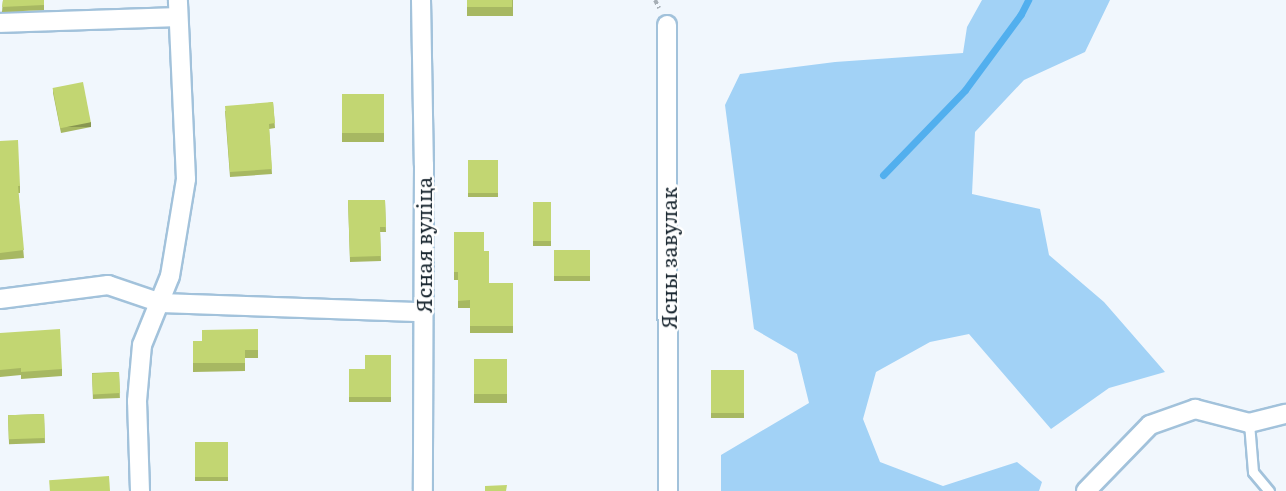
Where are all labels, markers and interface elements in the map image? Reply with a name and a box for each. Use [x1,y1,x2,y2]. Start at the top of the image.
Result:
street label: Ясная вуліца [410,177,436,313]
street label: Ясны завулак [655,187,681,329]

